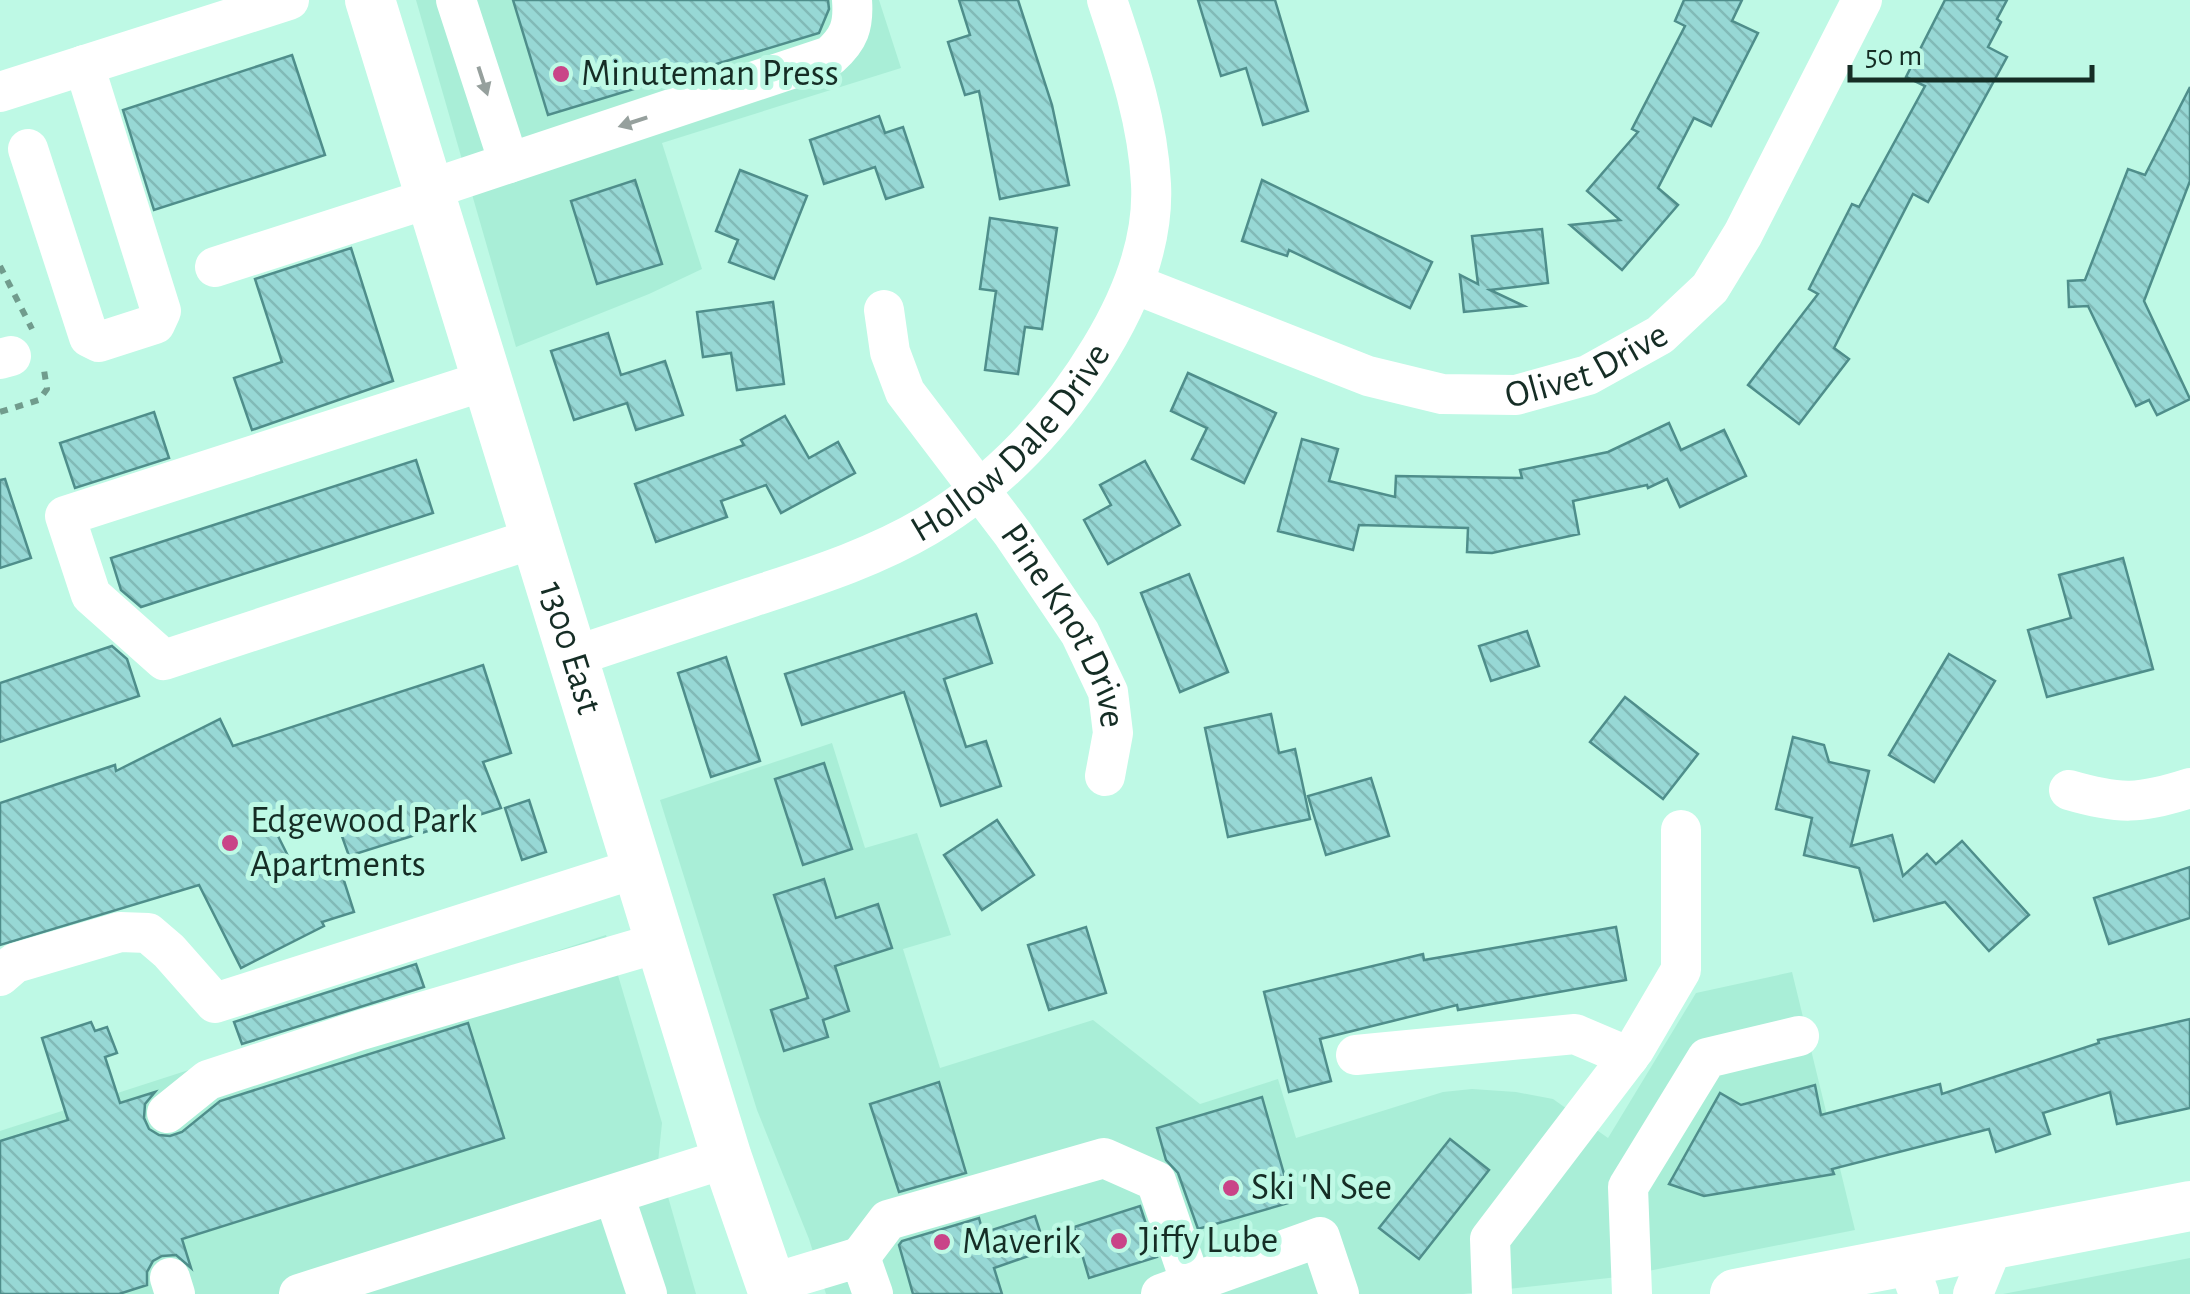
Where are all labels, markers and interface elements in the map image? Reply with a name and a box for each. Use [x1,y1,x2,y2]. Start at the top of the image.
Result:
scale bar [1850,20,2092,82]
text: 50 m [1865,41,1922,71]
place label: Minuteman Press [581,55,839,93]
marker: Minuteman Press [550,63,572,85]
one-way arrow [476,67,491,97]
one-way arrow [618,115,648,130]
street label: Olivet Drive [1501,316,1674,416]
street label: Hollow Dale Drive [905,337,1118,550]
street label: Pine Knot Drive [993,517,1131,730]
street label: 1300 East [531,577,608,719]
place label: Edgewood Park Apartments [250,802,478,884]
marker: Edgewood Park Apartments [219,832,241,854]
place label: Ski 'N See [1251,1169,1392,1207]
marker: Ski 'N See [1220,1177,1242,1199]
place label: Jiffy Lube [1139,1222,1278,1260]
place label: Maverik [962,1223,1081,1261]
marker: Jiffy Lube [1108,1230,1130,1252]
marker: Maverik [931,1231,953,1253]

